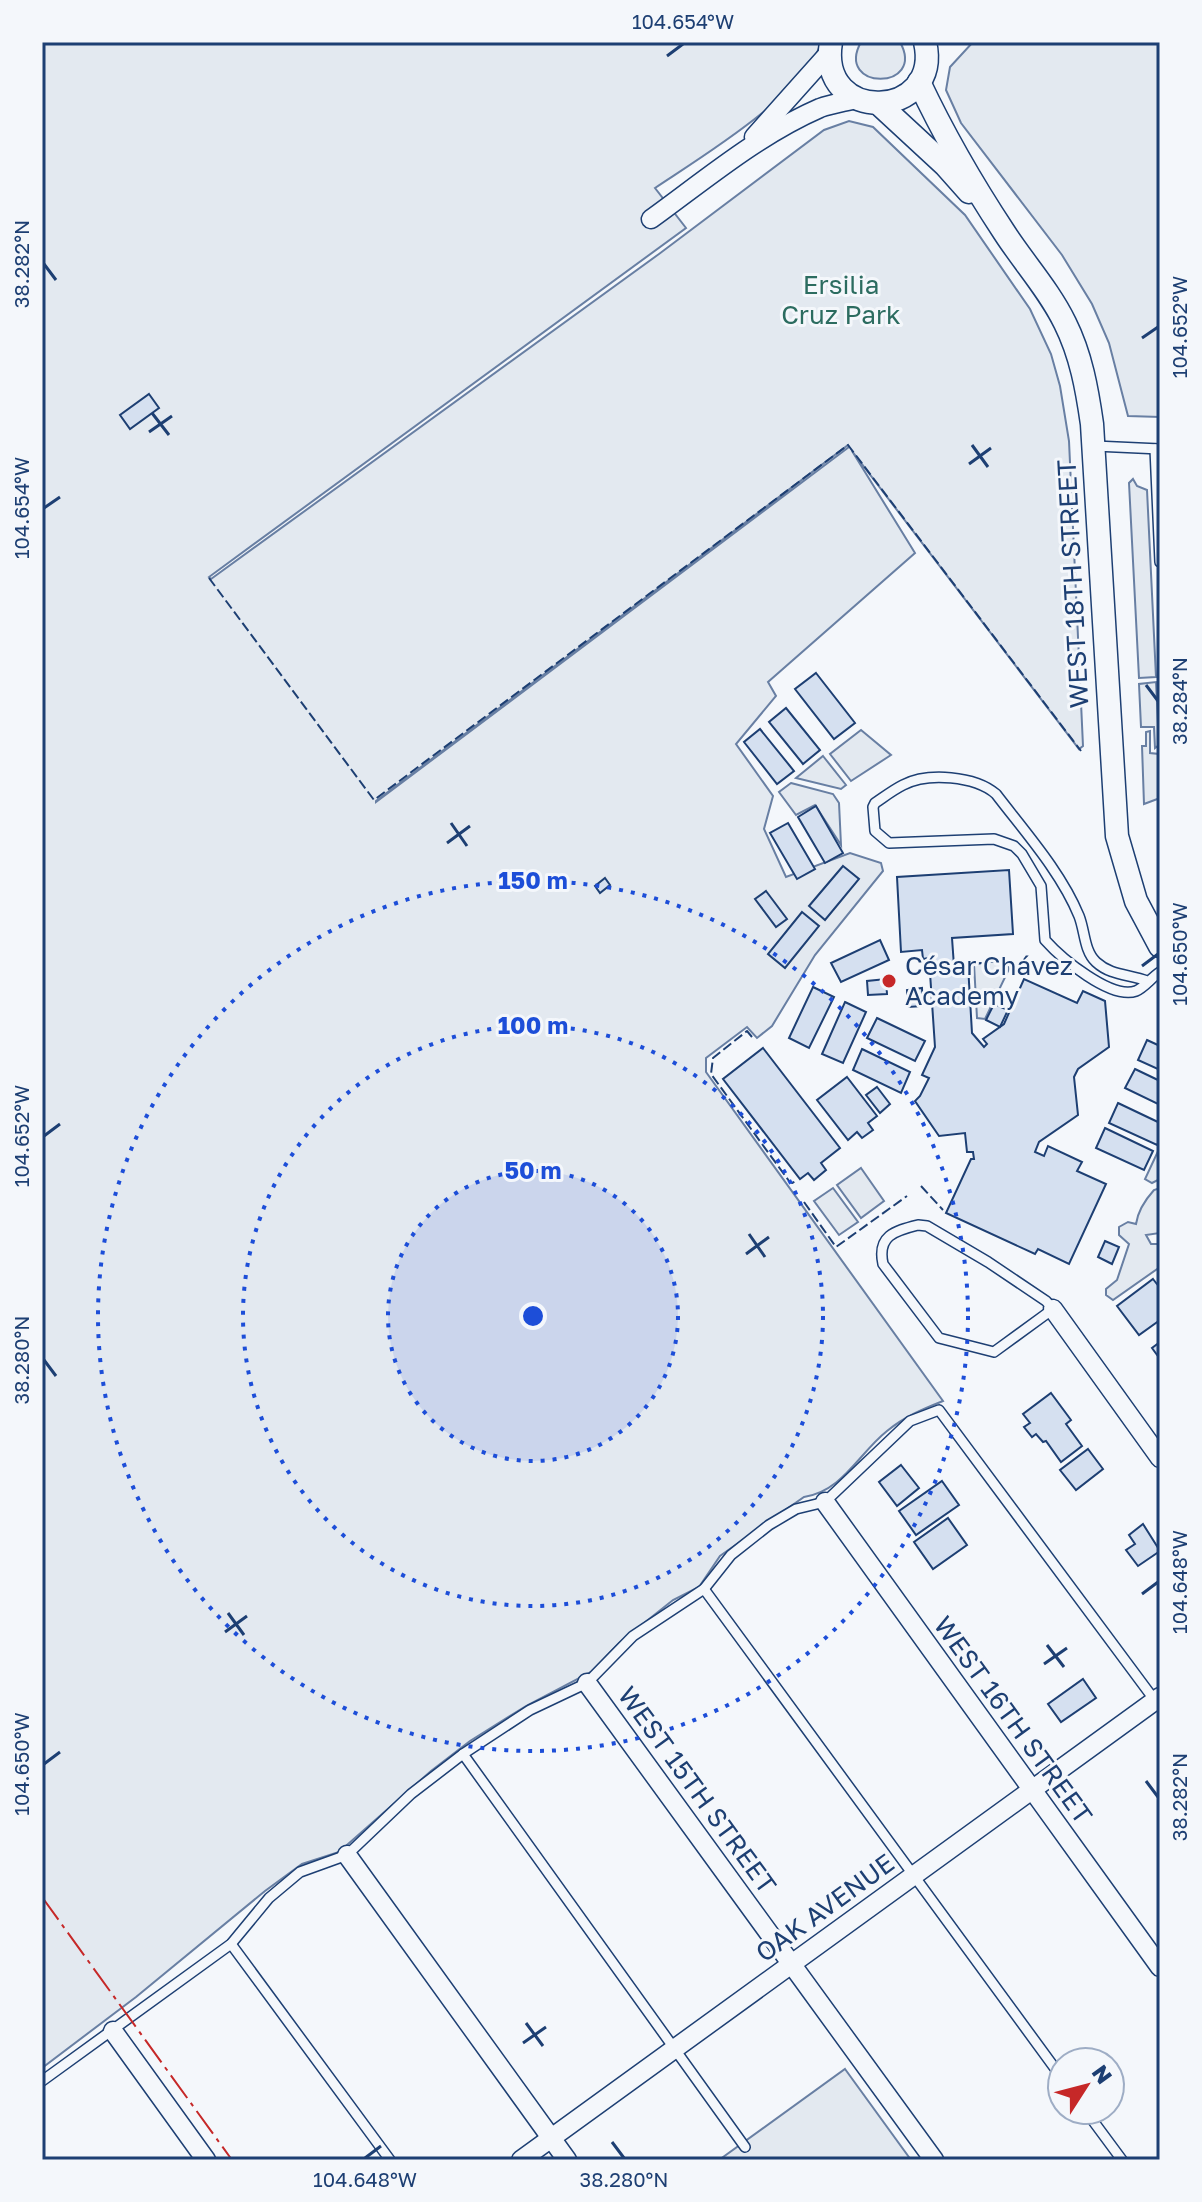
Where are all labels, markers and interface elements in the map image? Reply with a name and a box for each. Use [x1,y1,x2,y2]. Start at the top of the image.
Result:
text: 104.654°W [632,9,734,33]
text: 38.282°N [9,220,33,308]
park label: Ersilia Cruz Park [781,269,901,330]
text: 104.652°W [1167,276,1191,378]
text: 104.654°W [9,457,33,559]
street label: WEST 18TH STREET [1051,459,1094,709]
text: 38.284°N [1167,657,1191,745]
text: 150 m [498,865,568,894]
text: 104.650°W [1167,902,1191,1006]
place label: César Chávez Academy [905,950,1073,1011]
marker: César Chávez Academy [880,972,898,990]
text: 100 m [498,1010,568,1039]
text: 104.652°W [9,1085,33,1187]
text: 50 m [504,1155,562,1184]
centre of rings [519,1302,547,1330]
text: 38.280°N [9,1315,33,1405]
text: 104.648°W [1167,1530,1191,1634]
street label: WEST 16TH STREET [928,1610,1099,1829]
street label: WEST 15TH STREET [612,1680,783,1899]
text: 104.650°W [9,1712,33,1816]
text: 38.282°N [1167,1753,1191,1841]
street label: OAK AVENUE [749,1847,900,1968]
north arrow [1046,2046,1126,2126]
text: N [1087,2059,1118,2089]
text: 104.648°W [313,2167,417,2191]
text: 38.280°N [579,2167,669,2191]

